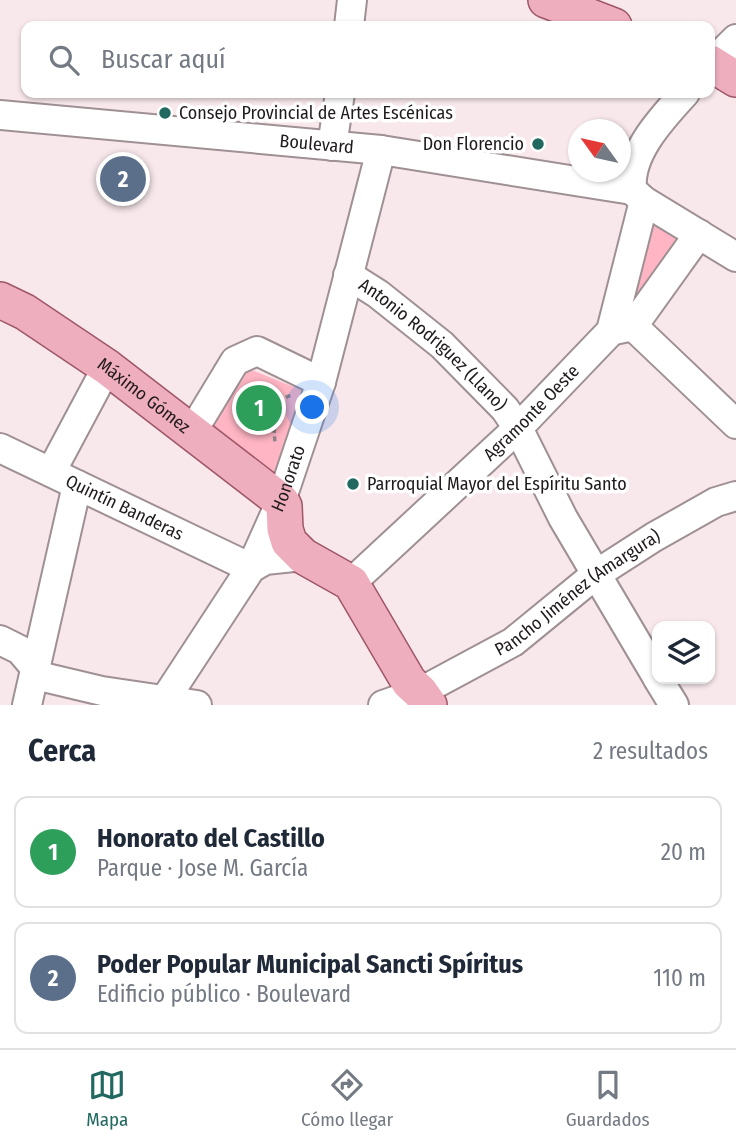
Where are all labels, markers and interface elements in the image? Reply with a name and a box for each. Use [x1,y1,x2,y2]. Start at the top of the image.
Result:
search box [21,21,715,98]
icon: search [45,41,83,79]
text: Buscar aquí [101,44,226,75]
place label: Consejo Provincial de Artes Escénicas [179,102,453,124]
marker: Consejo Provincial de Artes Escénicas [157,105,173,121]
north arrow [568,119,631,182]
street label: Boulevard [279,130,355,158]
place label: Don Florencio [423,133,524,155]
marker: Don Florencio [530,136,546,152]
pin: 2 [100,153,146,205]
street label: Antonio Rodriguez (Llano) [355,274,511,415]
street label: Máximo Gómez [93,353,195,438]
street label: Agramonte Oeste [479,360,584,465]
pin: 1 [236,382,282,434]
your location [295,390,329,424]
street label: Honorato [267,442,310,515]
street label: Quintín Banderas [62,470,187,545]
place label: Parroquial Mayor del Espíritu Santo [367,473,627,495]
marker: Parroquial Mayor del Espíritu Santo [345,476,361,492]
street label: Pancho Jiménez (Amargura) [491,525,664,661]
map controls [652,621,715,684]
button: layers [652,621,715,684]
text: Cerca [28,733,96,769]
text: 2 resultados [593,737,708,765]
text: Honorato del Castillo [97,823,325,854]
text: 1 [48,838,58,866]
text: 20 m [661,838,706,866]
text: Parque · Jose M. García [97,854,308,882]
text: Poder Popular Municipal Sancti Spíritus [97,949,523,980]
text: 2 [48,964,58,992]
text: 110 m [653,964,706,992]
text: Edificio público · Boulevard [97,980,351,1008]
tab: Mapa [86,1066,128,1131]
tab: Cómo llegar [301,1066,393,1131]
tab: Guardados [566,1066,650,1131]

